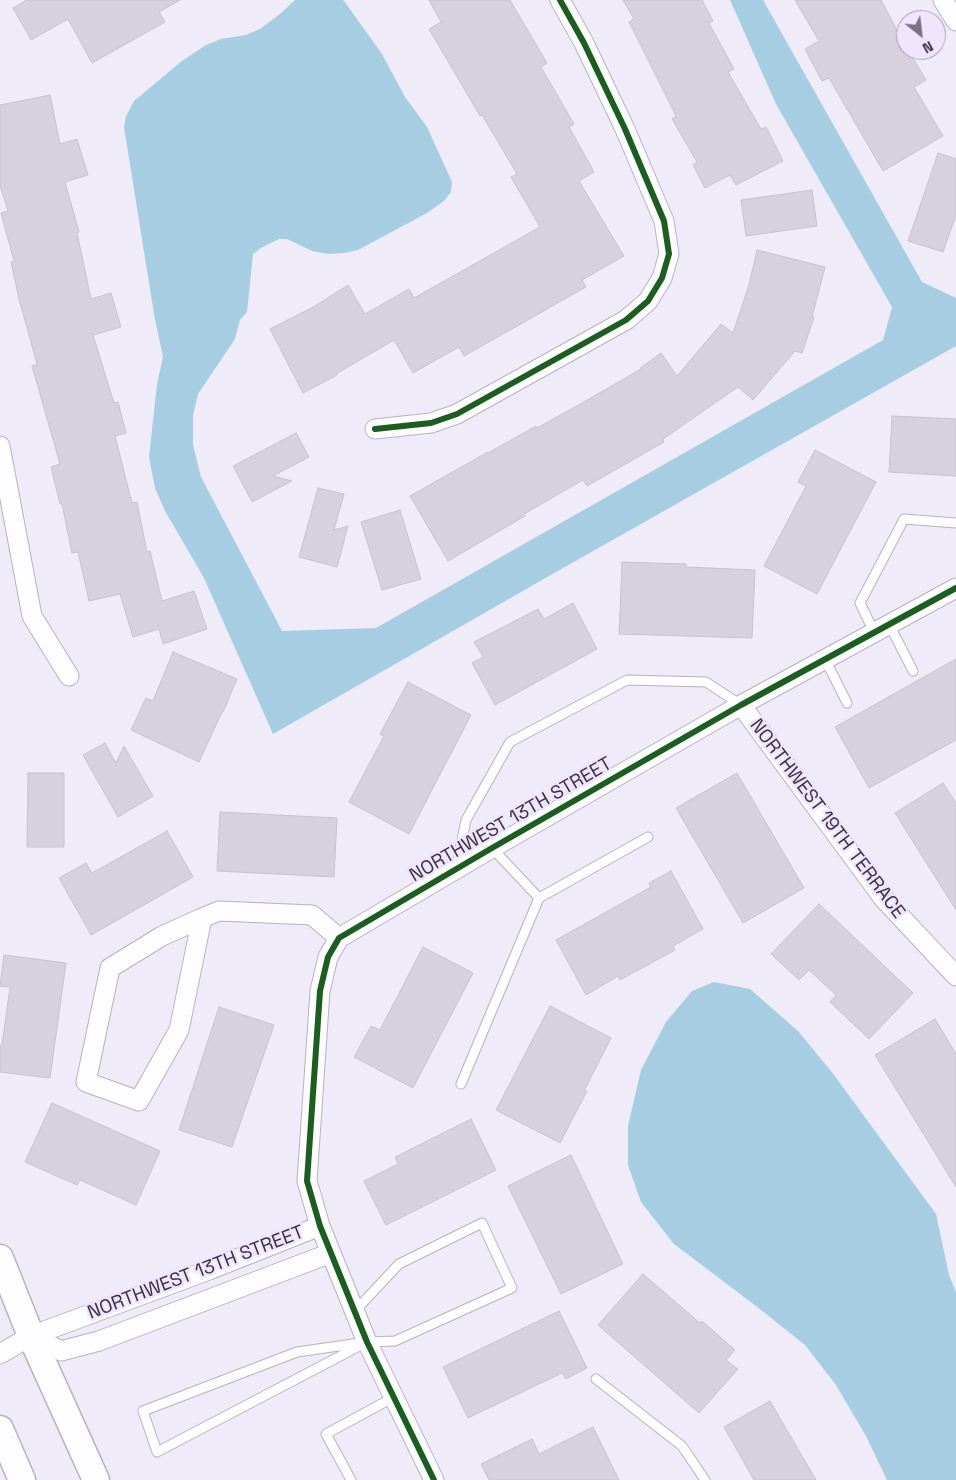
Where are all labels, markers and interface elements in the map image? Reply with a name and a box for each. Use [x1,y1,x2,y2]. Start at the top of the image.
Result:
north arrow [896,10,946,60]
text: N [919,37,936,57]
street label: NORTHWEST 19TH TERRACE [745,715,909,923]
street label: NORTHWEST 13TH STREET [406,753,616,887]
street label: NORTHWEST 13TH STREET [85,1221,307,1325]

